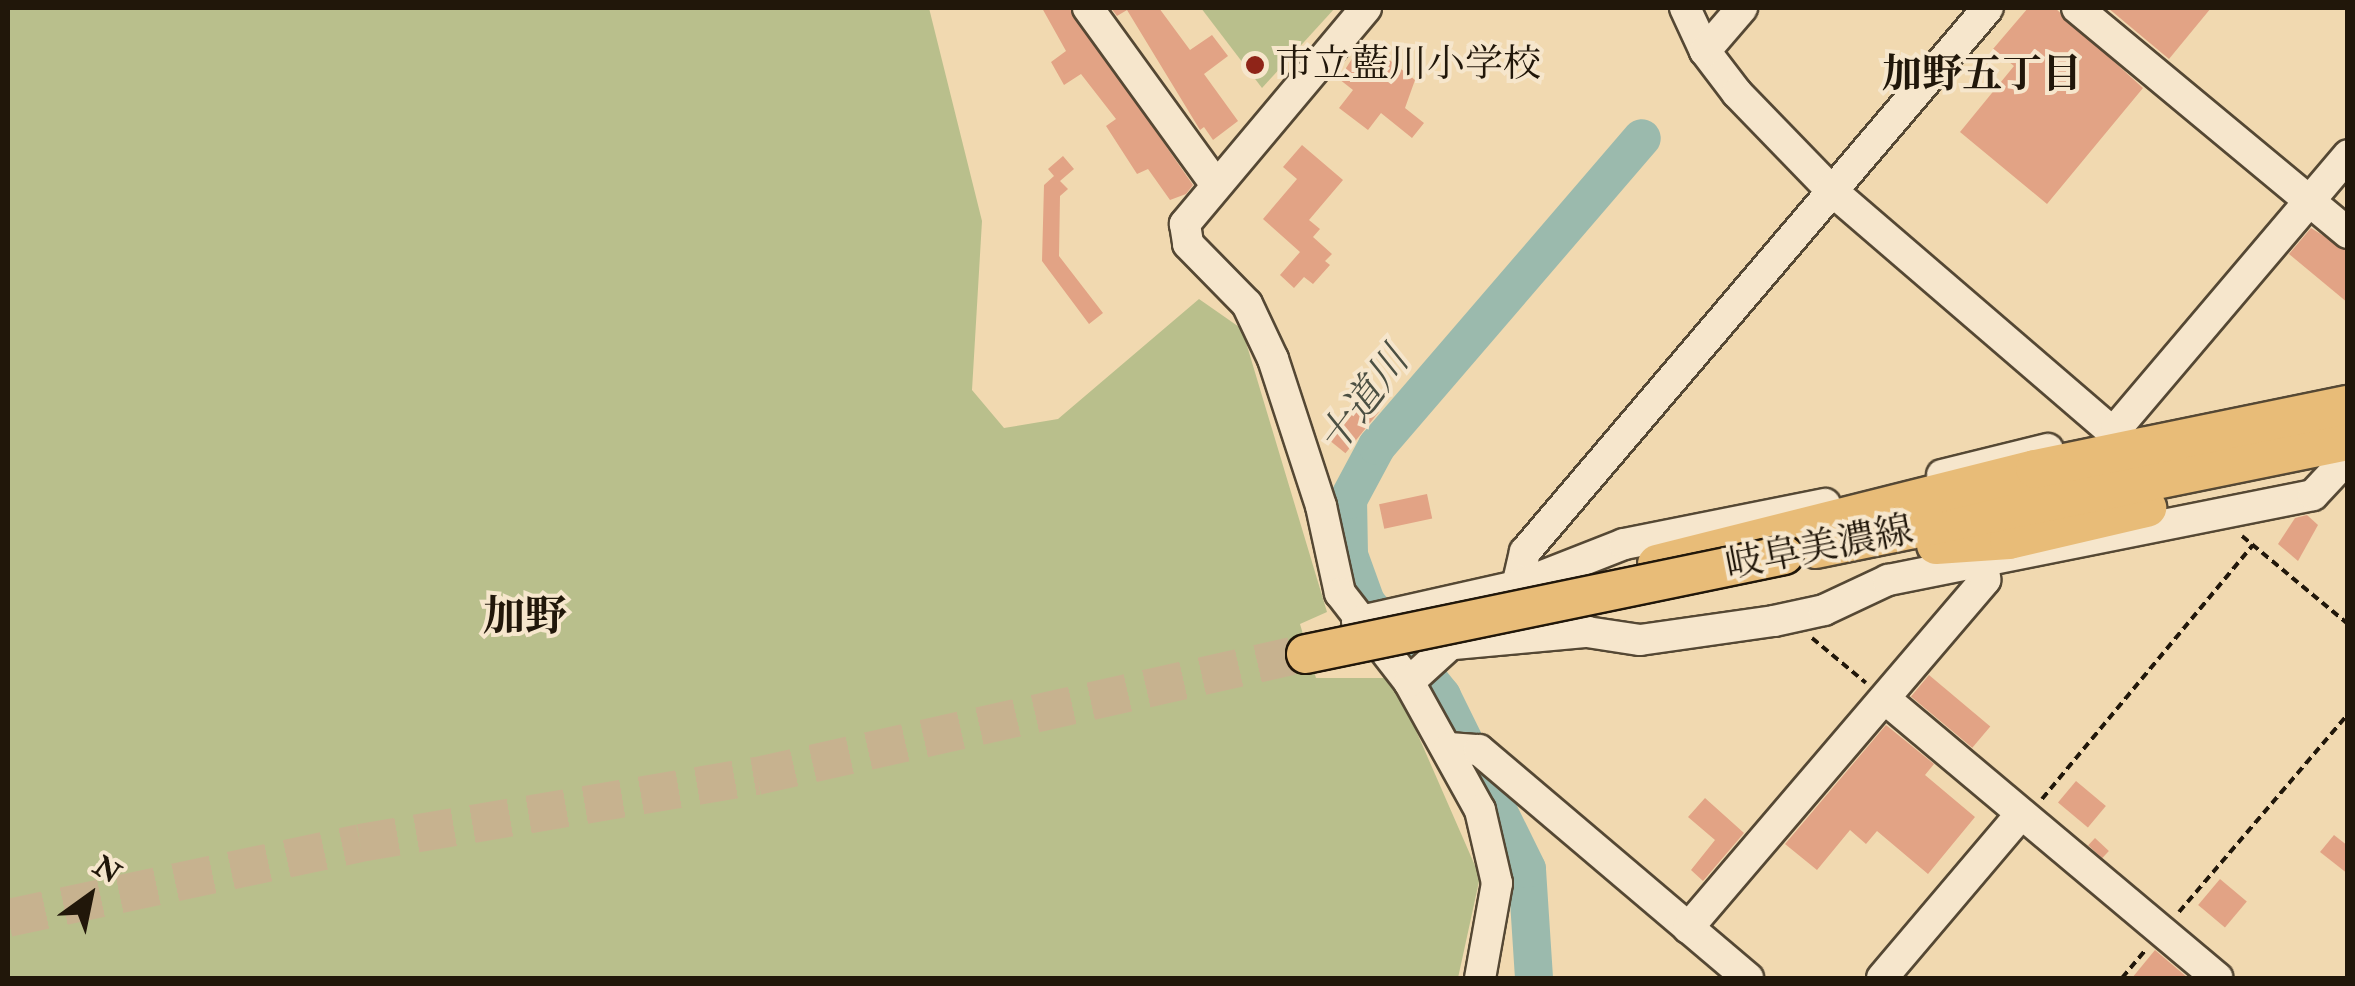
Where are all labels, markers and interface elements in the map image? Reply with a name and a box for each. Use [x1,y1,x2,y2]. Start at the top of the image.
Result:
place label: 市立藍川小学校 [1275,42,1541,88]
district label: 加野五丁目 [1882,51,2082,99]
marker: 市立藍川小学校 [1244,54,1266,76]
water label: 十道川 [1309,339,1419,463]
street label: 岐阜美濃線 [1721,507,1917,589]
district label: 加野 [483,592,567,642]
north arrow [40,846,140,946]
text: N [87,849,127,892]

